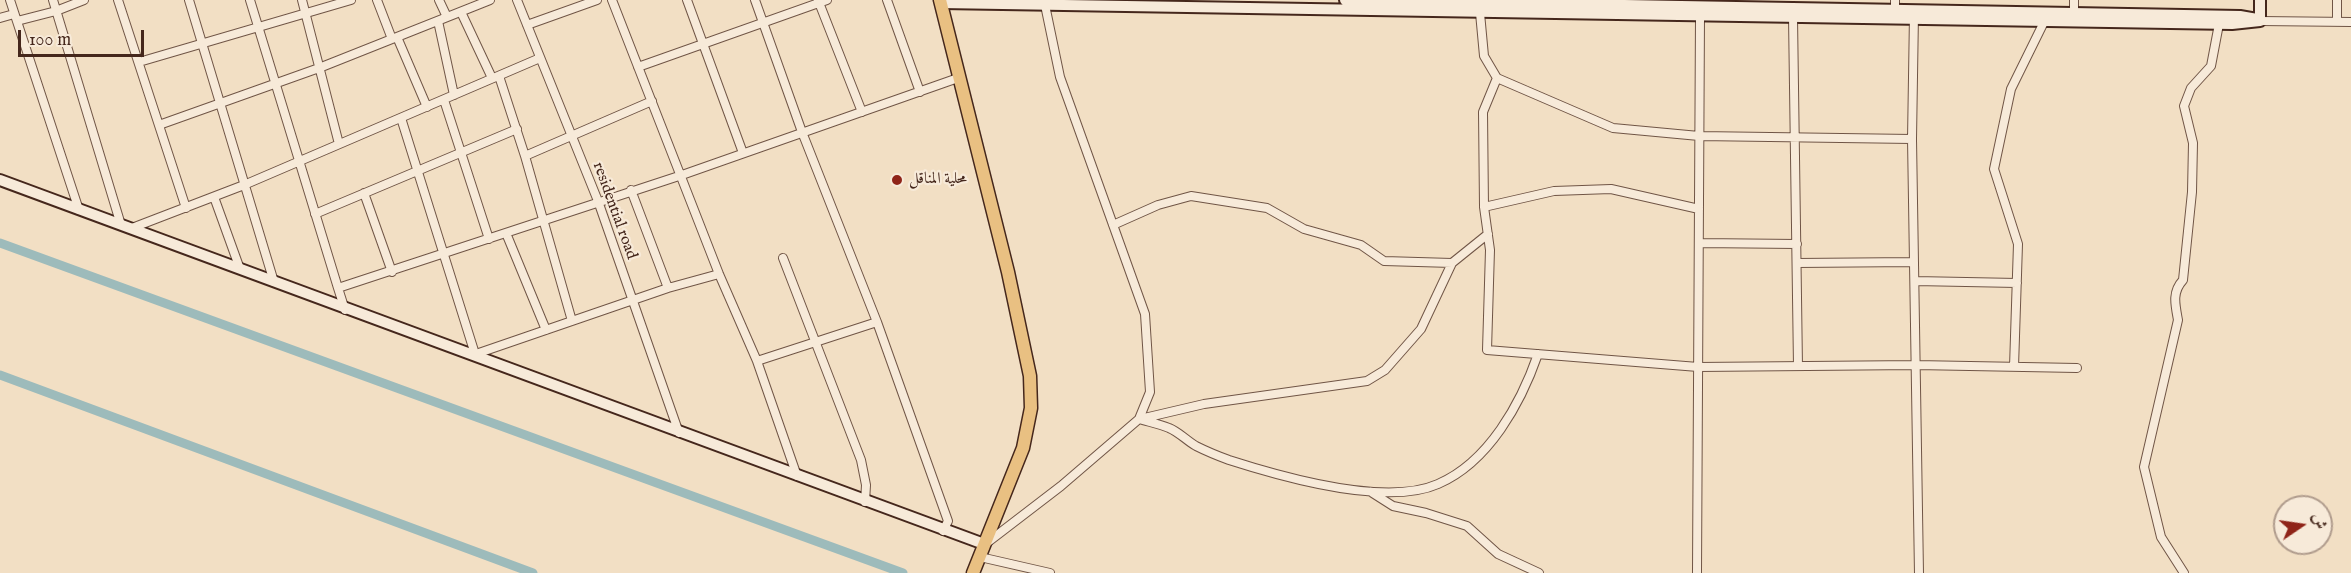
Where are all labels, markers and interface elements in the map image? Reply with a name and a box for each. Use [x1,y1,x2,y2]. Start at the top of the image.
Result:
scale bar [21,18,147,56]
text: 100 m [29,29,71,52]
street label: residential road [588,160,640,262]
place label: محلية المناقل [909,170,967,190]
marker: محلية المناقل [890,173,904,187]
north arrow [2273,495,2333,555]
text: ش [2307,511,2330,531]

